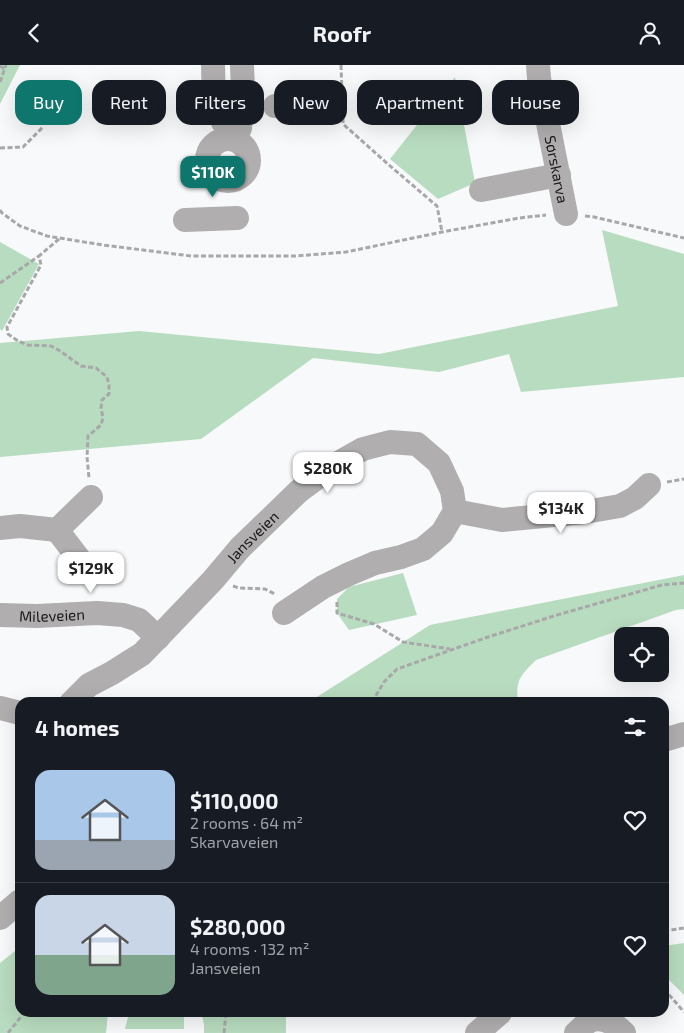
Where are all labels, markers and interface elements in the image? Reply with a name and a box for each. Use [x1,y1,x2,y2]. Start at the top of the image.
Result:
icon: back [20,19,48,47]
icon: person [636,19,664,47]
text: Roofr [313,20,371,46]
chip: Buy [15,80,82,125]
chip: Rent [92,80,166,125]
chip: Filters [176,80,264,125]
chip: New [274,80,347,125]
chip: Apartment [357,80,482,125]
chip: House [492,80,579,125]
street label: Sørskarva [542,134,573,205]
pin: $110K [178,155,248,198]
text: $110K [191,162,235,181]
pin: $280K [293,451,363,494]
text: $280K [304,458,352,477]
pin: $134K [526,491,596,534]
text: $134K [538,498,584,517]
street label: Jansveien [223,507,282,566]
pin: $129K [56,551,126,594]
text: $129K [68,558,114,577]
street label: Mileveien [19,605,85,625]
map controls [614,627,669,682]
button: locate [614,627,669,682]
icon: filters [621,713,649,741]
text: 4 homes [35,715,119,740]
text: $110,000 [190,788,278,813]
icon: home [75,790,135,850]
icon: heart [621,806,649,834]
text: 2 rooms · 64 m² [190,813,303,832]
text: Skarvaveien [190,832,278,851]
text: $280,000 [190,914,286,939]
icon: home [75,915,135,975]
icon: heart [621,931,649,959]
text: 4 rooms · 132 m² [190,939,309,958]
text: Jansveien [190,958,260,977]

